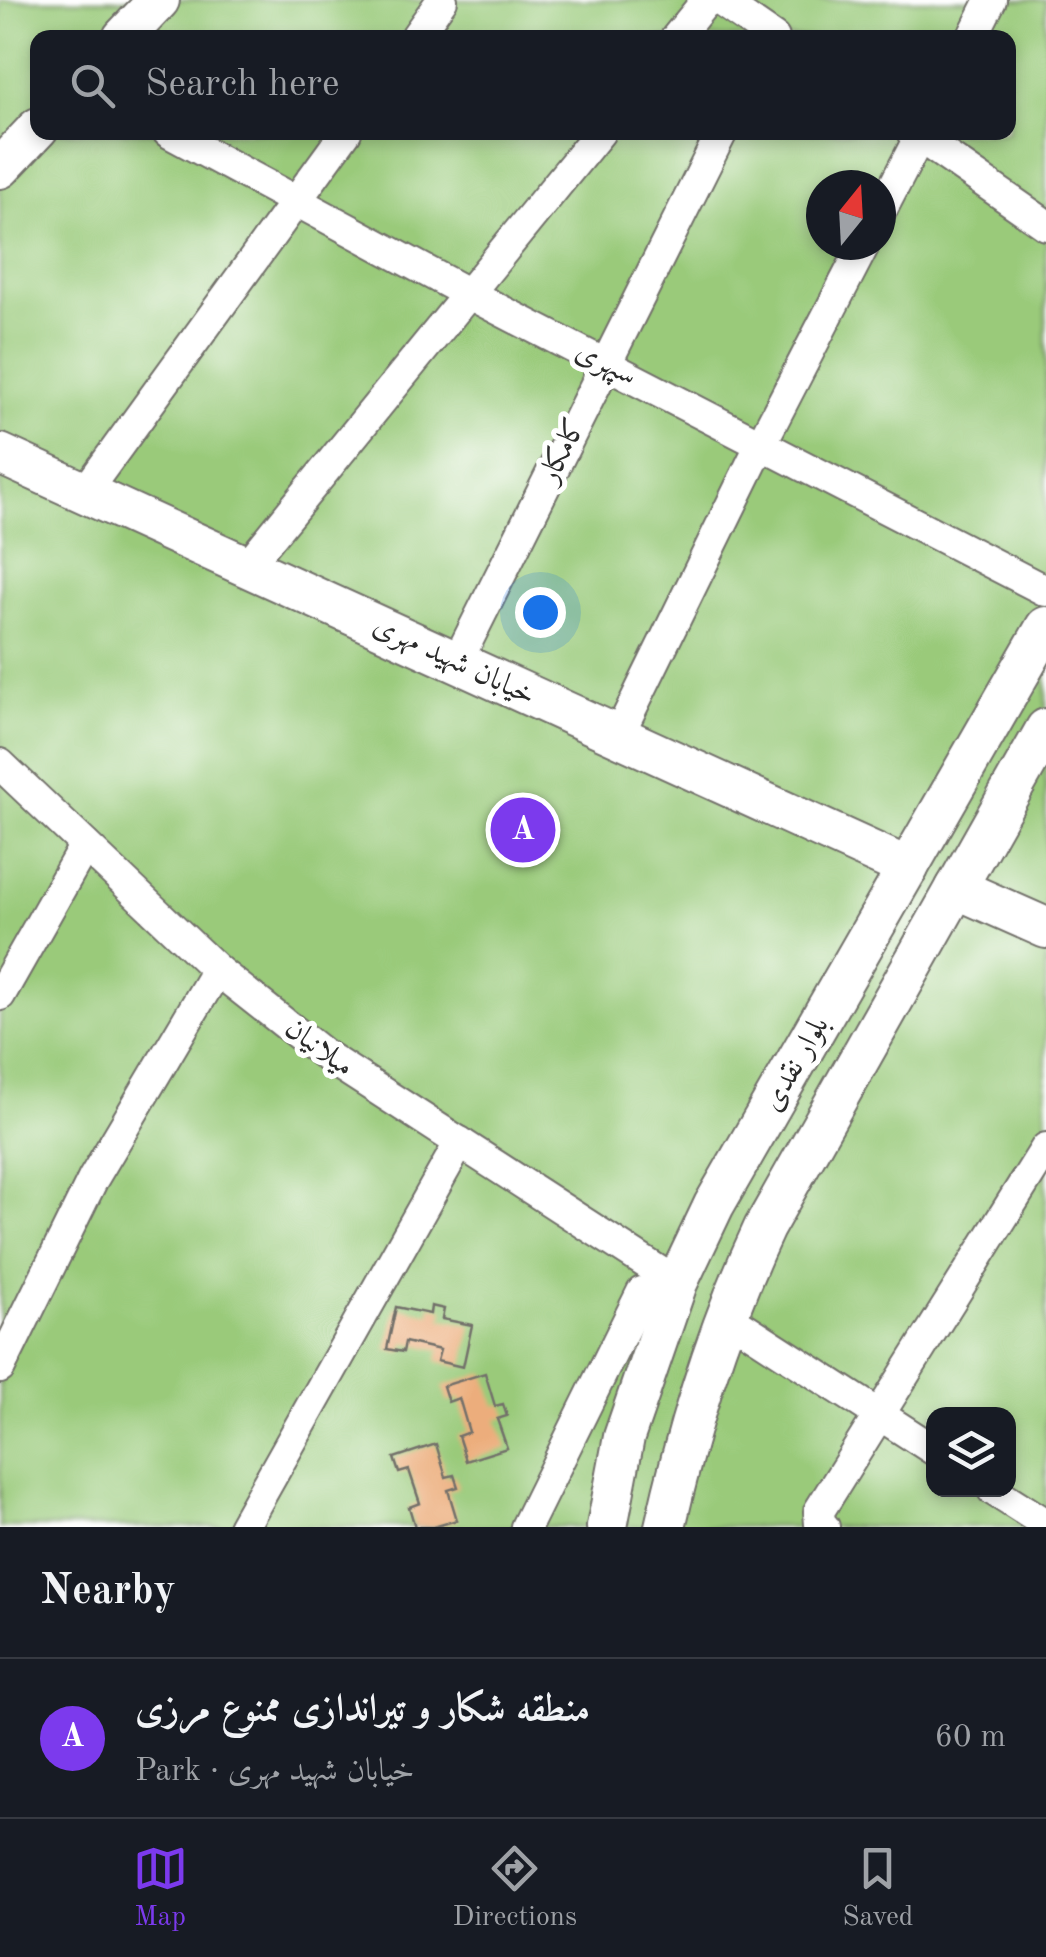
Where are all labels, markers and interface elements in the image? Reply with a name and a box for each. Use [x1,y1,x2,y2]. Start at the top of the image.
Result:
search box [30,30,1016,140]
icon: search [65,58,120,113]
text: Search here [145,66,340,104]
north arrow [806,170,896,260]
street label: سپهری [569,336,641,395]
street label: کامکار [531,413,592,491]
your location [515,587,566,638]
street label: خیابان شهید مهری [368,610,540,713]
pin: A [490,792,556,868]
street label: بلوار نقدی [757,1012,836,1117]
street label: میلانیان [279,1013,359,1083]
map controls [926,1407,1016,1497]
button: layers [926,1407,1016,1497]
text: Nearby [40,1571,176,1613]
text: منطقه شکار و تیراندازی ممنوع مرزی [135,1691,590,1729]
text: A [60,1722,85,1754]
text: 60 m [935,1722,1006,1754]
text: Park · خیابان شهید مهری [135,1756,414,1788]
tab: Map [133,1841,188,1936]
tab: Directions [453,1841,577,1936]
tab: Saved [842,1841,913,1936]

